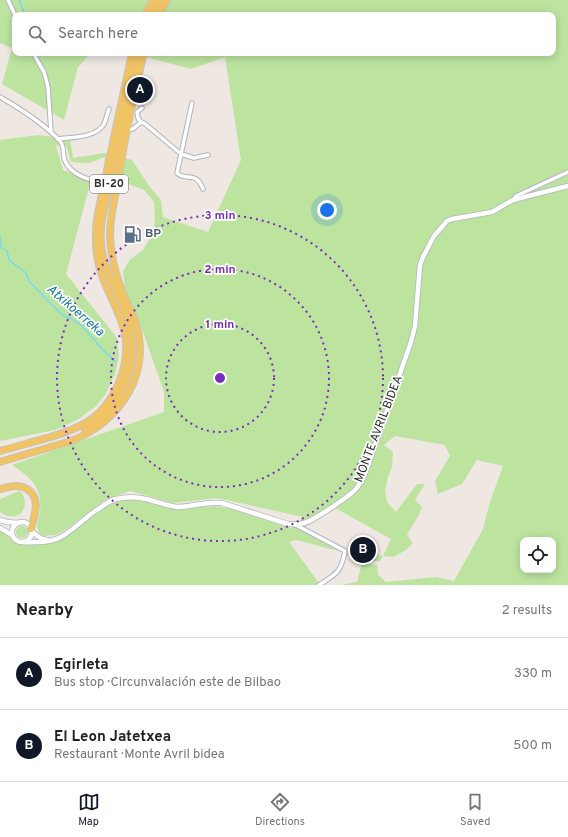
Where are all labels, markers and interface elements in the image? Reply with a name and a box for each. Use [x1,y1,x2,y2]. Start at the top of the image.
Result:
search box [12,12,556,56]
icon: search [26,23,48,45]
text: Search here [58,25,138,44]
pin: A [127,75,153,105]
road number: BI-20 [90,175,128,193]
your location [317,200,337,220]
text: 3 min [204,208,236,224]
fuel station icon: BP [122,224,142,244]
place label: BP [145,226,161,242]
text: 2 min [204,262,236,278]
water label: Atxikoerreka [43,282,107,340]
text: 1 min [206,317,234,333]
centre of rings [213,371,227,385]
street label: MONTE AVRIL BIDEA [351,373,407,485]
pin: B [350,535,376,565]
map controls [520,537,556,573]
button: locate [520,537,556,573]
text: Nearby [16,600,73,622]
text: 2 results [502,603,552,619]
text: Egirleta [54,656,109,675]
text: A [24,666,34,682]
text: 330 m [514,666,552,682]
text: Bus stop · Circunvalación este de Bilbao [54,675,281,691]
text: El Leon Jatetxea [54,728,171,747]
text: B [25,738,33,754]
text: 500 m [513,738,552,754]
text: Restaurant · Monte Avril bidea [54,747,225,763]
tab: Map [78,791,100,829]
tab: Directions [255,791,305,829]
tab: Saved [460,791,490,829]

